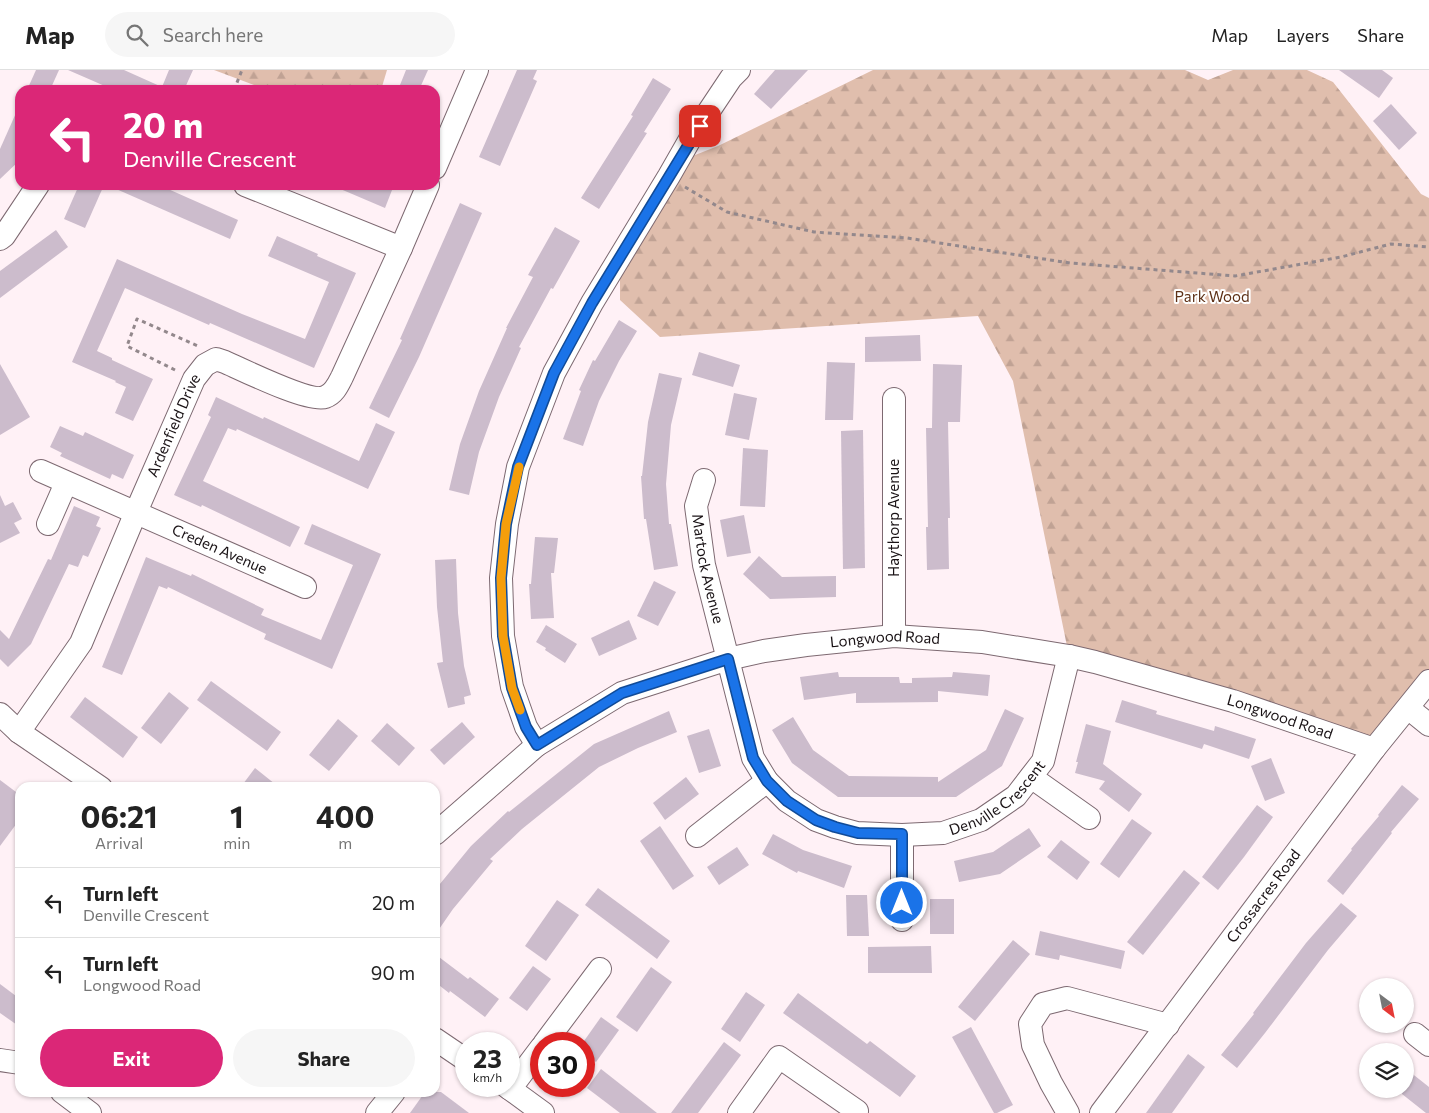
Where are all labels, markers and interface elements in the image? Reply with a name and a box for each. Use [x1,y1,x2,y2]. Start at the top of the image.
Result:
search box [105,12,455,57]
text: Map [25,20,75,49]
icon: search [123,21,151,49]
text: Search here [163,23,263,46]
text: Map [1211,24,1248,46]
text: Layers [1276,24,1329,46]
text: Share [1357,24,1404,46]
text: 20 m [123,102,203,145]
icon: left [40,105,105,170]
pin [679,105,721,147]
icon: arrive [686,112,714,140]
text: Denville Crescent [123,145,296,172]
park label: Park Wood [1174,287,1250,305]
street label: Ardenfield Drive [142,369,203,479]
street label: Haythorp Avenue [884,459,902,577]
street label: Martock Avenue [689,513,728,625]
street label: Creden Avenue [170,520,270,577]
street label: Longwood Road [829,626,941,651]
street label: Longwood Road [1225,690,1335,742]
street label: Denville Crescent [946,756,1048,838]
text: 06:21 [81,797,158,834]
text: 1 [230,797,244,834]
text: 400 [316,797,374,834]
text: Arrival [95,833,143,852]
text: min [223,833,251,852]
text: m [338,833,352,852]
street label: Crossacres Road [1222,845,1304,946]
position arrow [875,876,927,928]
text: Turn left [83,882,158,905]
icon: left [40,889,68,917]
text: 20 m [372,891,415,914]
text: Denville Crescent [83,905,209,924]
text: Turn left [83,952,158,975]
icon: left [40,959,68,987]
text: 90 m [371,961,415,984]
text: Longwood Road [83,975,201,994]
north arrow [1359,978,1414,1032]
map controls [1359,978,1414,1098]
button: Exit [40,1029,223,1087]
button: Share [233,1029,415,1087]
speed limit sign: 30 [530,1032,595,1097]
text: 23 [473,1043,502,1073]
button: layers [1359,1043,1414,1098]
text: km/h [473,1070,502,1084]

